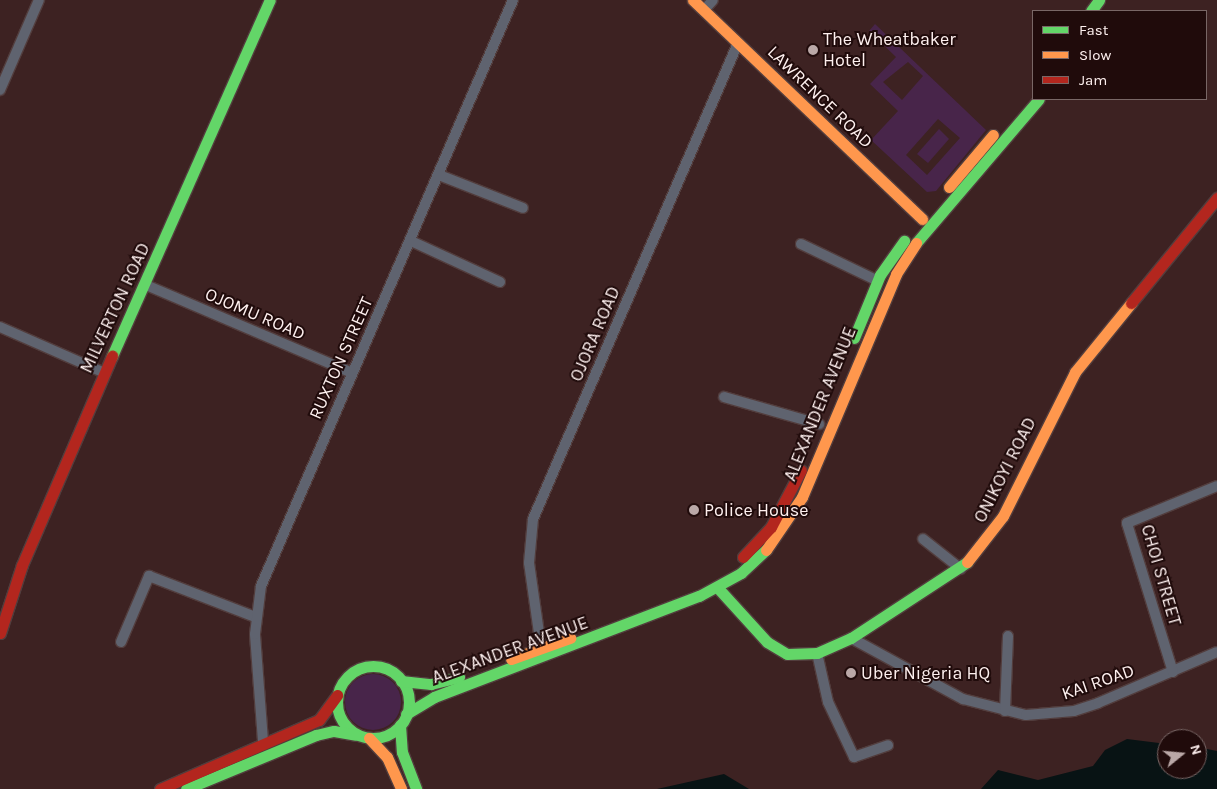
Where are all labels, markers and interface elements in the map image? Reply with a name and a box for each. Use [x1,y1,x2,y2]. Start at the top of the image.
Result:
legend [1032,10,1207,100]
text: Fast [1079,21,1108,39]
place label: The Wheatbaker Hotel [823,29,956,72]
street label: LAWRENCE ROAD [763,41,877,153]
marker: The Wheatbaker Hotel [807,44,819,56]
text: Slow [1079,46,1111,64]
text: Jam [1079,71,1107,89]
street label: MILVERTON ROAD [75,239,155,377]
street label: OJOMU ROAD [202,283,308,345]
street label: OJORA ROAD [565,283,625,385]
street label: RUXTON STREET [304,293,378,423]
street label: ALEXANDER AVENUE [779,324,861,484]
street label: ONIKOYI ROAD [969,414,1041,526]
place label: Police House [704,499,808,521]
marker: Police House [688,504,700,516]
street label: CHOI STREET [1136,522,1186,628]
street label: ALEXANDER AVENUE [429,612,591,688]
street label: KAI ROAD [1059,660,1137,704]
place label: Uber Nigeria HQ [861,662,990,684]
marker: Uber Nigeria HQ [845,667,857,679]
north arrow [1157,729,1207,779]
text: N [1186,742,1205,757]

